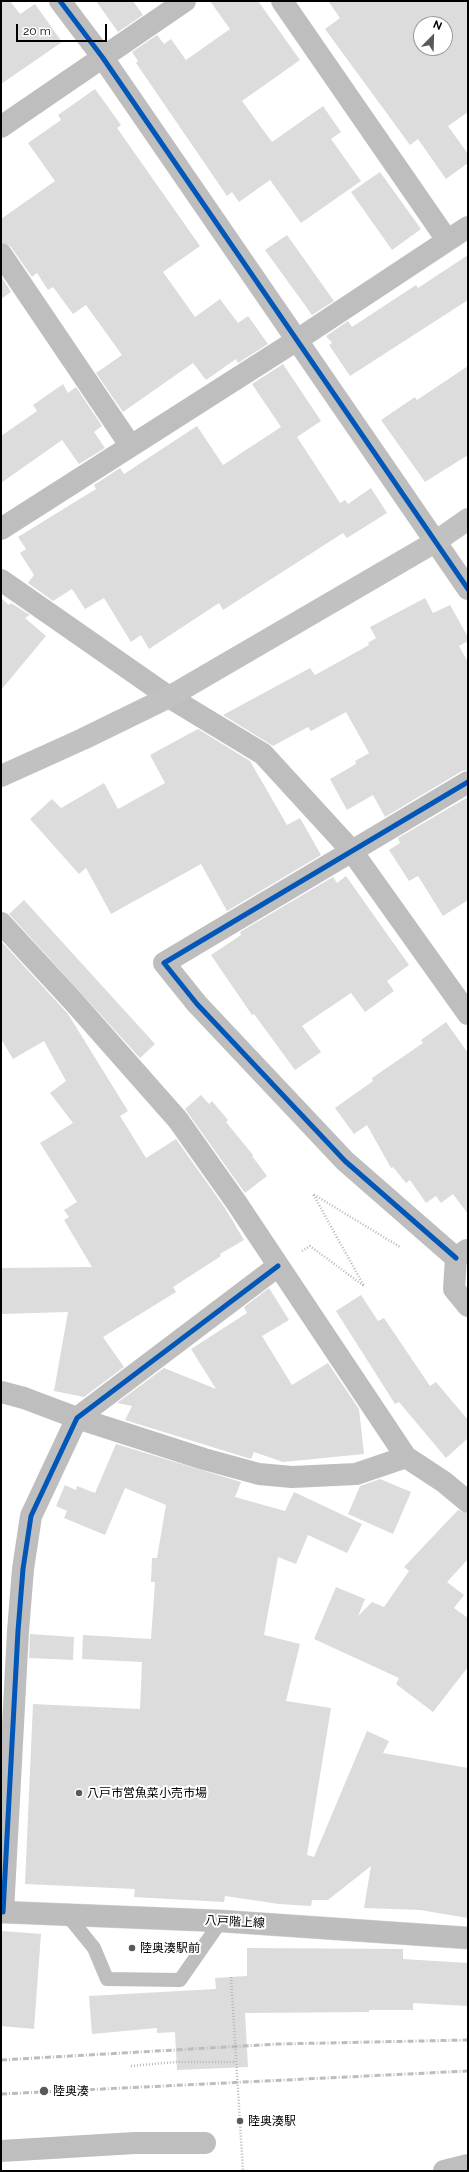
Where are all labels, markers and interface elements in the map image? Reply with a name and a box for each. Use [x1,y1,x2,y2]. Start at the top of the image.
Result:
scale bar [18,16,109,42]
north arrow [413,16,453,56]
text: N [431,18,444,33]
text: 20 m [23,24,51,38]
place label: 八戸市営魚菜小売市場 [87,1786,207,1800]
marker: 八戸市営魚菜小売市場 [74,1788,84,1798]
street label: 八戸階上線 [205,1913,265,1931]
place label: 陸奥湊駅前 [140,1941,200,1955]
marker: 陸奥湊駅前 [127,1943,137,1953]
place label: 陸奥湊 [53,2084,89,2098]
marker: 陸奥湊 [38,2085,50,2097]
place label: 陸奥湊駅 [248,2114,296,2128]
marker: 陸奥湊駅 [235,2116,245,2126]

